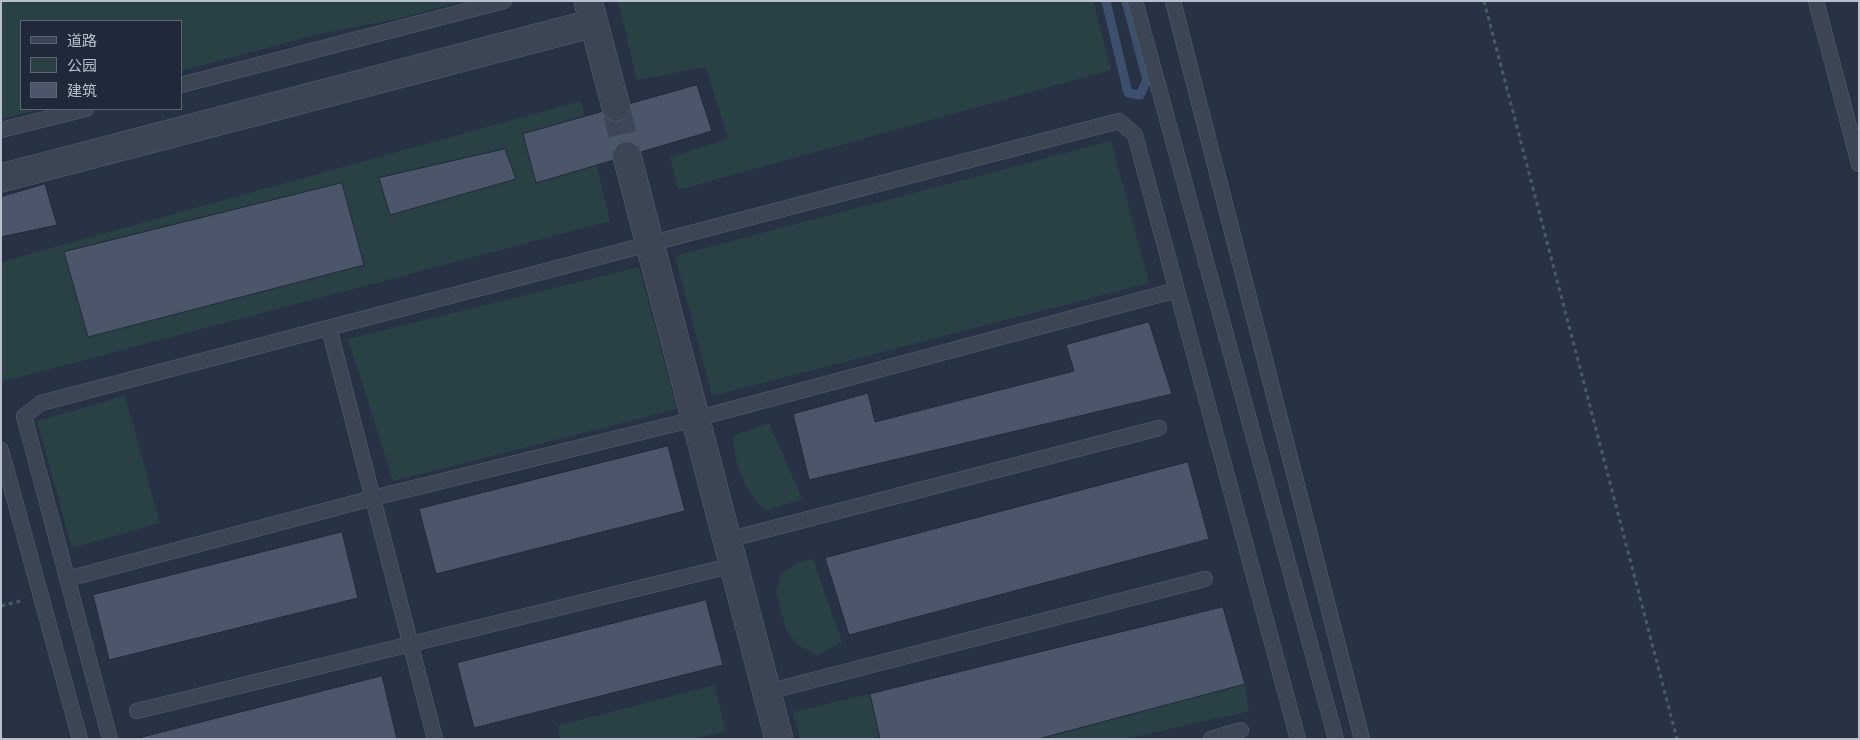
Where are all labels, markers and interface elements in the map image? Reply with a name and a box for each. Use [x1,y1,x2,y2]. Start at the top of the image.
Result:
legend [20,20,182,110]
text: 道路 [67,32,97,51]
text: 公园 [67,57,97,76]
text: 建筑 [67,82,97,101]

